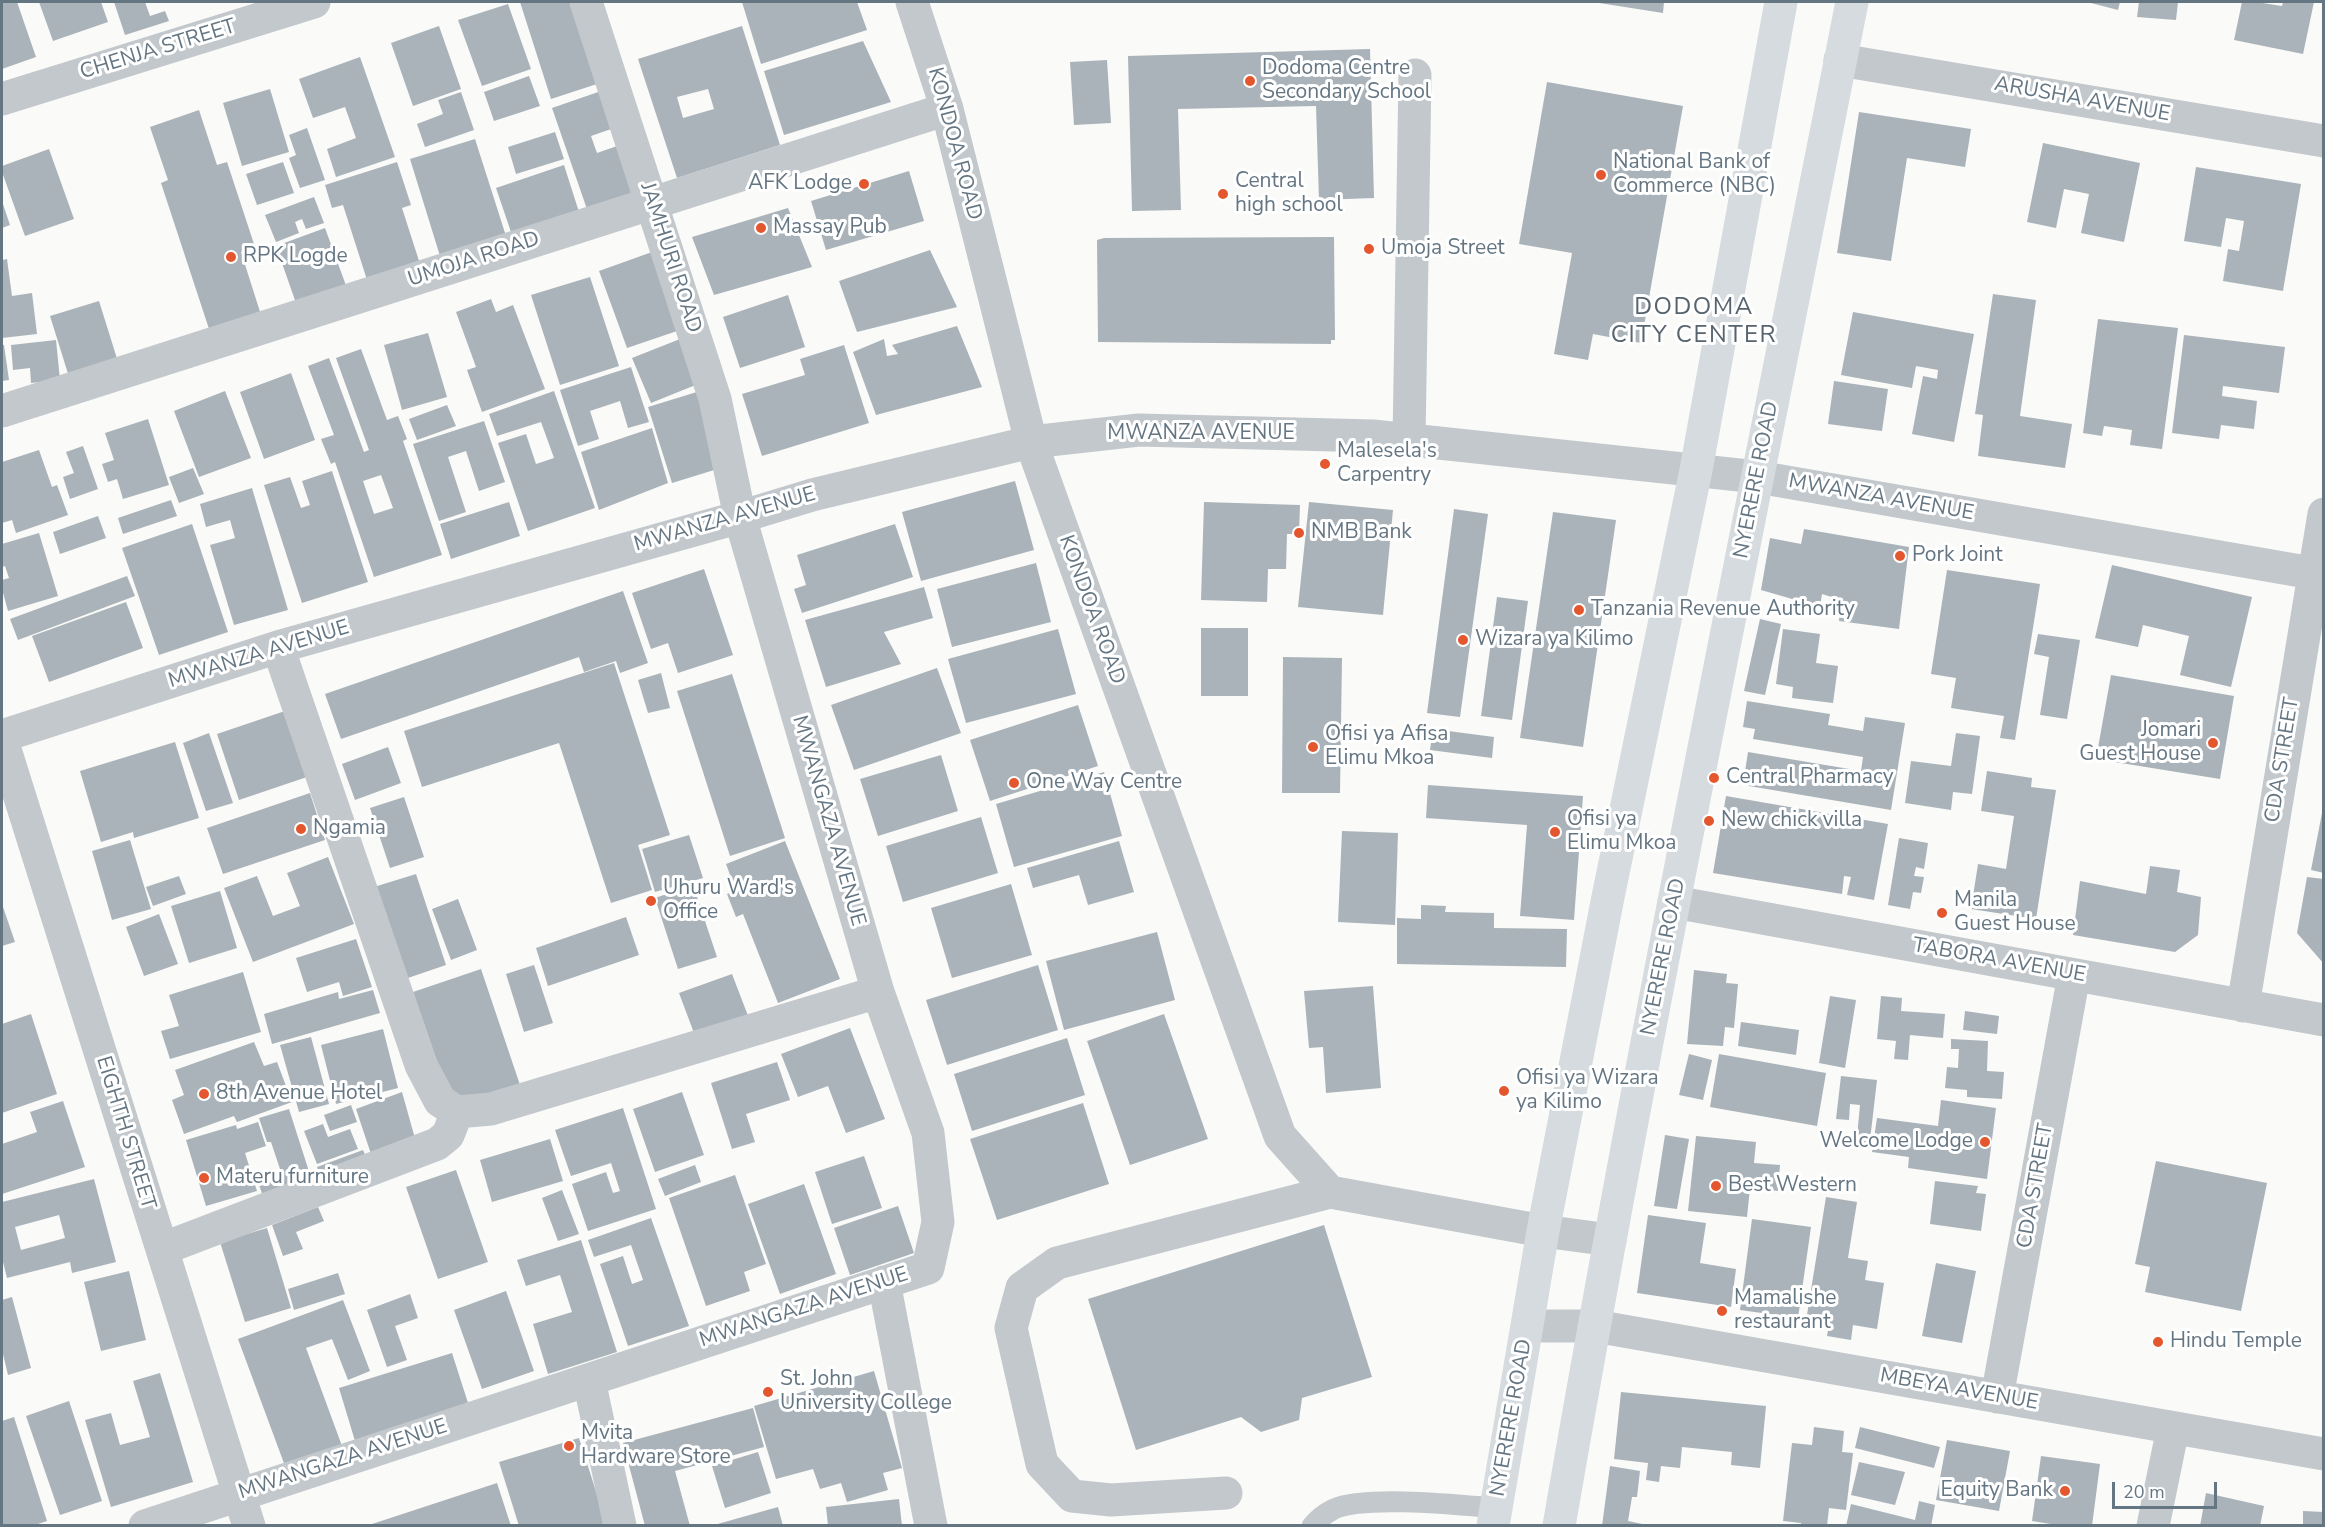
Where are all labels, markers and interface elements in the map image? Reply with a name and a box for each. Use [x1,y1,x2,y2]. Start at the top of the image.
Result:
street label: CHENJA STREET [77,14,239,86]
place label: Dodoma Centre Secondary School [1262,56,1431,106]
street label: KONDOA ROAD [922,65,986,223]
street label: ARUSHA AVENUE [1992,72,2172,128]
marker: Dodoma Centre Secondary School [1243,74,1257,88]
place label: National Bank of Commerce (NBC) [1613,150,1776,200]
marker: National Bank of Commerce (NBC) [1594,168,1608,182]
place label: Central high school [1235,169,1343,219]
place label: AFK Lodge [748,171,852,197]
marker: AFK Lodge [857,177,871,191]
street label: JAMHURI ROAD [634,180,706,336]
marker: Central high school [1216,187,1230,201]
place label: Massay Pub [773,215,887,241]
marker: Massay Pub [754,221,768,235]
street label: UMOJA ROAD [405,227,543,293]
place label: Umoja Street [1381,236,1505,262]
marker: Umoja Street [1362,242,1376,256]
place label: RPK Logde [243,244,348,270]
marker: RPK Logde [224,250,238,264]
district label: DODOMA CITY CENTER [1611,294,1777,350]
street label: NYERERE ROAD [1729,399,1785,561]
street label: MWANZA AVENUE [1107,421,1295,447]
place label: Malesela's Carpentry [1337,439,1437,489]
marker: Malesela's Carpentry [1318,457,1332,471]
street label: MWANZA AVENUE [1786,469,1976,527]
street label: MWANZA AVENUE [631,482,819,558]
place label: NMB Bank [1311,520,1412,546]
marker: NMB Bank [1292,526,1306,540]
street label: KONDOA ROAD [1052,532,1130,688]
place label: Pork Joint [1912,543,2003,569]
marker: Pork Joint [1893,549,1907,563]
place label: Tanzania Revenue Authority [1591,597,1855,623]
marker: Tanzania Revenue Authority [1572,603,1586,617]
street label: MWANZA AVENUE [166,616,352,694]
place label: Wizara ya Kilimo [1475,627,1634,653]
marker: Wizara ya Kilimo [1456,633,1470,647]
street label: CDA STREET [2261,696,2305,824]
street label: MWANGAZA AVENUE [786,713,870,929]
place label: Jomari Guest House [2079,718,2201,768]
place label: Ofisi ya Afisa Elimu Mkoa [1325,722,1448,772]
marker: Jomari Guest House [2206,736,2220,750]
marker: Ofisi ya Afisa Elimu Mkoa [1306,740,1320,754]
place label: Central Pharmacy [1726,765,1894,791]
place label: One Way Centre [1026,770,1182,796]
marker: Central Pharmacy [1707,771,1721,785]
marker: One Way Centre [1007,776,1021,790]
place label: Ofisi ya Elimu Mkoa [1567,807,1676,857]
place label: New chick villa [1721,808,1862,834]
marker: New chick villa [1702,814,1716,828]
place label: Ngamia [313,816,386,842]
marker: Ngamia [294,822,308,836]
marker: Ofisi ya Elimu Mkoa [1548,825,1562,839]
place label: Uhuru Ward's Office [663,876,794,926]
street label: NYERERE ROAD [1636,876,1692,1038]
place label: Manila Guest House [1954,888,2076,938]
marker: Uhuru Ward's Office [644,894,658,908]
marker: Manila Guest House [1935,906,1949,920]
street label: TABORA AVENUE [1911,933,2087,989]
street label: EIGHTH STREET [90,1053,160,1213]
place label: Ofisi ya Wizara ya Kilimo [1516,1066,1659,1116]
place label: 8th Avenue Hotel [216,1081,382,1107]
marker: Ofisi ya Wizara ya Kilimo [1497,1084,1511,1098]
marker: 8th Avenue Hotel [197,1087,211,1101]
street label: CDA STREET [2013,1122,2059,1250]
place label: Welcome Lodge [1819,1129,1973,1155]
marker: Welcome Lodge [1978,1135,1992,1149]
place label: Materu furniture [216,1165,369,1191]
marker: Materu furniture [197,1171,211,1185]
place label: Best Western [1728,1173,1857,1199]
marker: Best Western [1709,1179,1723,1193]
street label: MWANGAZA AVENUE [696,1262,912,1354]
place label: Mamalishe restaurant [1734,1286,1836,1336]
marker: Mamalishe restaurant [1715,1304,1729,1318]
place label: Hindu Temple [2170,1329,2302,1355]
marker: Hindu Temple [2151,1335,2165,1349]
street label: NYERERE ROAD [1486,1337,1538,1499]
street label: MBEYA AVENUE [1878,1364,2040,1416]
place label: St. John University College [780,1367,952,1417]
marker: St. John University College [761,1385,775,1399]
street label: MWANGAZA AVENUE [235,1414,451,1506]
place label: Mvita Hardware Store [581,1421,731,1471]
marker: Mvita Hardware Store [562,1439,576,1453]
scale bar [2115,1470,2220,1508]
place label: Equity Bank [1941,1478,2053,1504]
text: 20 m [2123,1480,2165,1504]
marker: Equity Bank [2058,1484,2072,1498]

